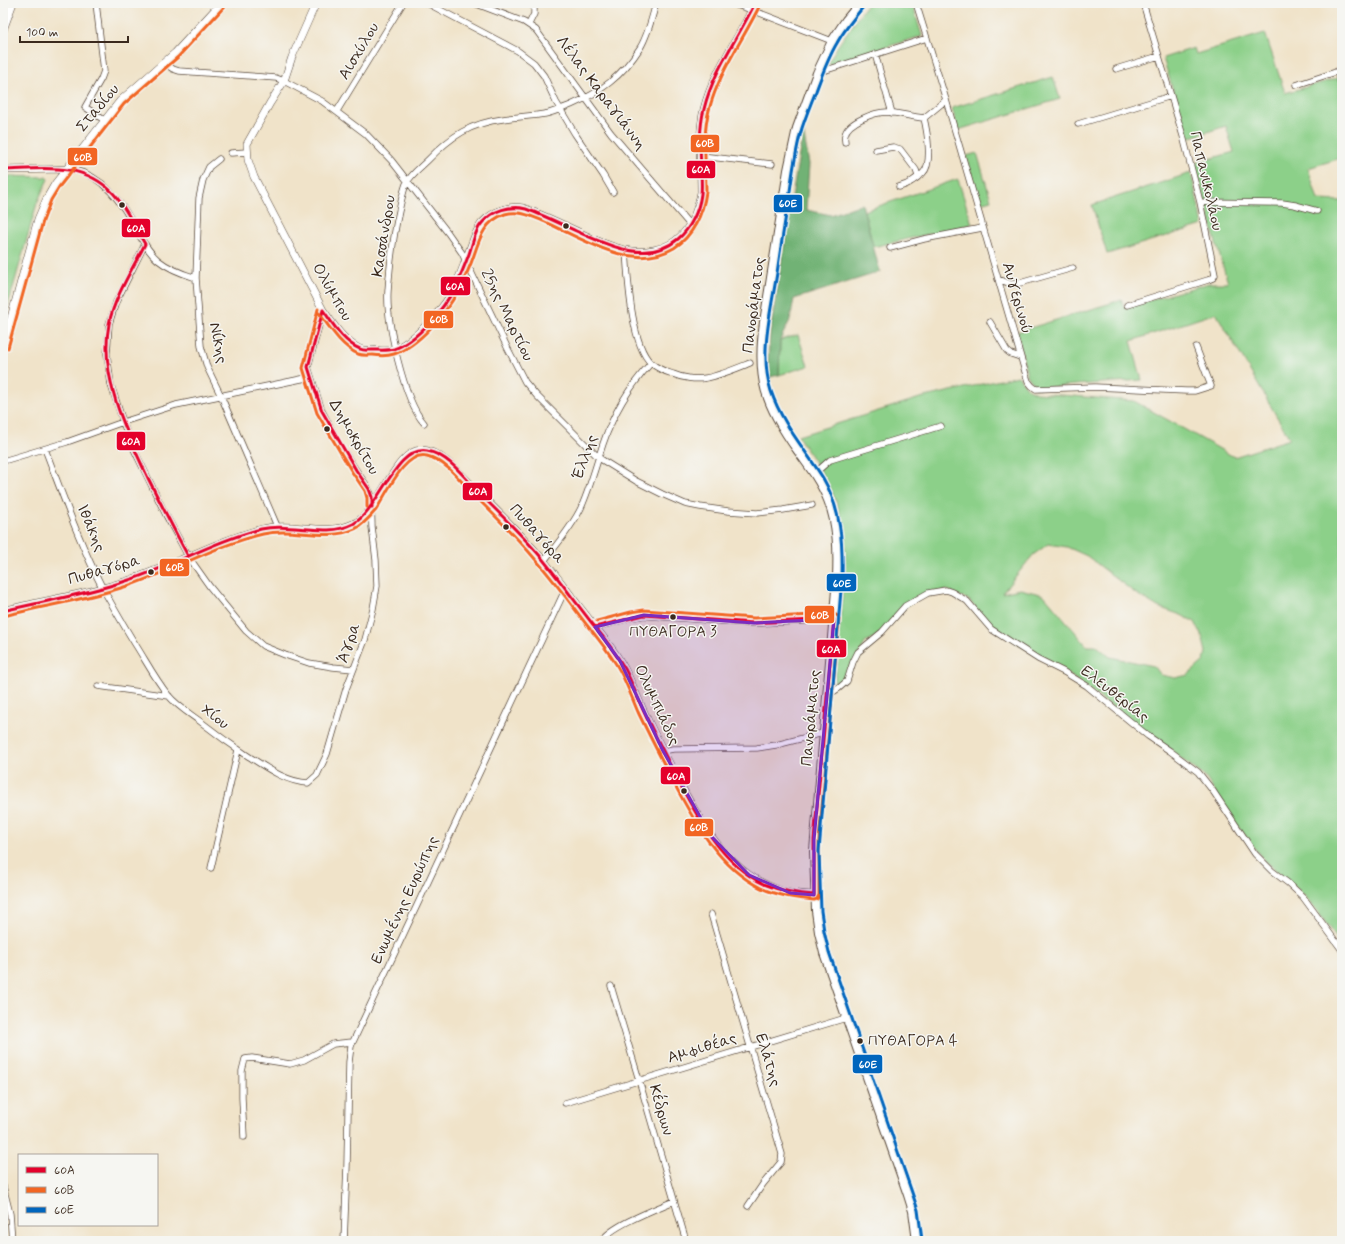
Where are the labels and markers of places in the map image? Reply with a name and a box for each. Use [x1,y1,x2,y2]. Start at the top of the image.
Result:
unlabelled marker [117,200,127,210]
unlabelled marker [561,221,571,231]
unlabelled marker [322,424,332,434]
unlabelled marker [501,522,511,532]
unlabelled marker [146,567,156,577]
marker: ΠΥΘΑΓΟΡΑ 3 [668,612,678,622]
place label: ΠΥΘΑΓΟΡΑ 3 [629,622,717,642]
unlabelled marker [679,786,689,796]
place label: ΠΥΘΑΓΟΡΑ 4 [868,1031,958,1051]
marker: ΠΥΘΑΓΟΡΑ 4 [855,1036,865,1046]

